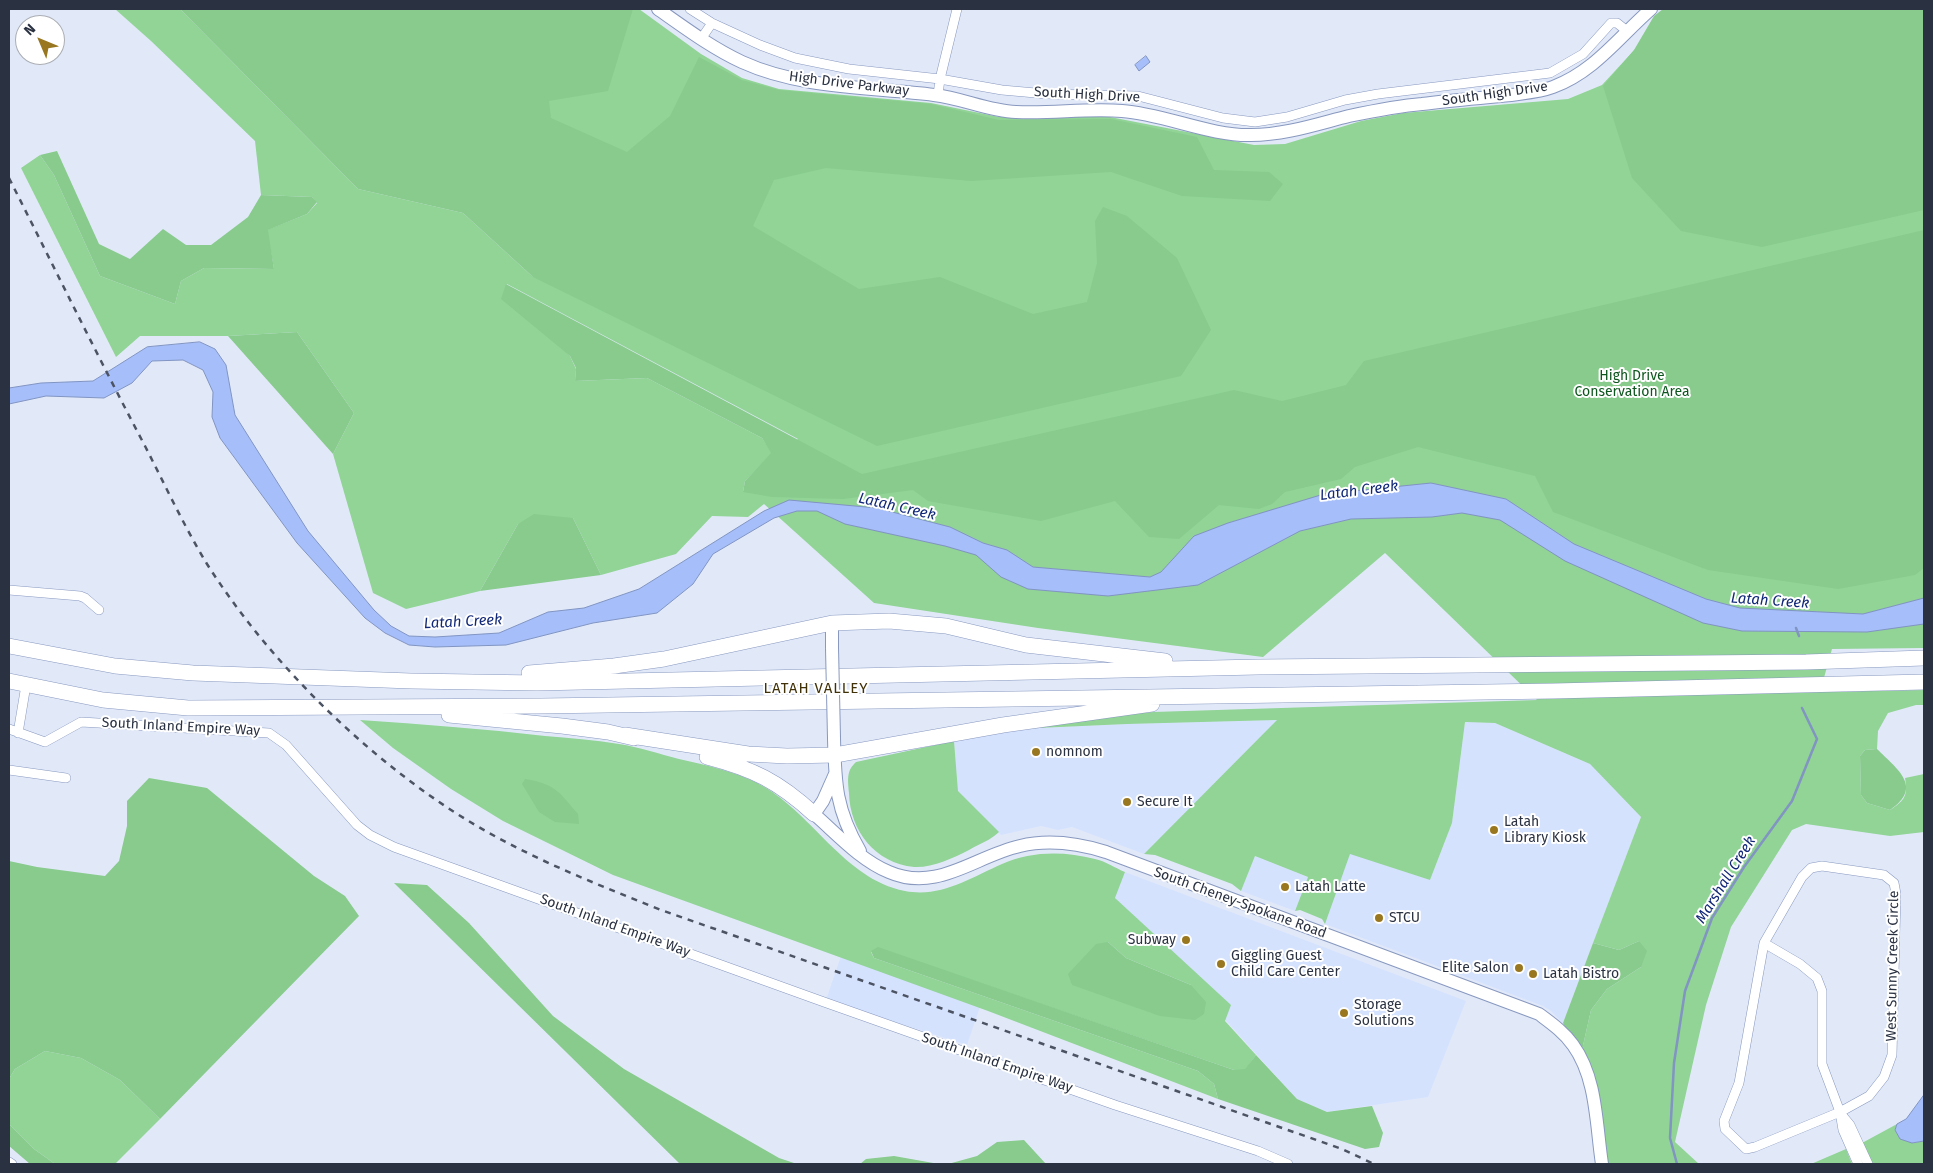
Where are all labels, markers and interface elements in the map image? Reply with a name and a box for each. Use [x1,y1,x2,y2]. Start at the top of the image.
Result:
north arrow [15,15,65,65]
text: N [20,20,39,39]
street label: High Drive Parkway [788,68,910,100]
street label: South High Drive [1441,78,1549,110]
street label: South High Drive [1033,84,1141,106]
park label: High Drive Conservation Area [1575,368,1689,401]
water label: Latah Creek [1319,477,1399,505]
water label: Latah Creek [857,489,937,525]
water label: Latah Creek [1730,589,1810,613]
water label: Latah Creek [423,611,503,633]
district label: LATAH VALLEY [762,680,870,698]
street label: South Inland Empire Way [101,714,261,740]
place label: nomnom [1046,744,1103,760]
marker: nomnom [1030,746,1042,758]
place label: Secure It [1137,794,1192,810]
marker: Secure It [1121,796,1133,808]
place label: Latah Library Kiosk [1504,814,1586,846]
marker: Latah Library Kiosk [1488,824,1500,836]
water label: Marshall Creek [1692,833,1760,927]
street label: South Cheney-Spokane Road [1151,864,1329,942]
place label: Latah Latte [1295,879,1366,895]
marker: Latah Latte [1279,881,1291,893]
street label: West Sunny Creek Circle [1883,890,1903,1042]
street label: South Inland Empire Way [538,891,692,961]
place label: STCU [1389,910,1420,926]
marker: STCU [1373,912,1385,924]
place label: Subway [1128,932,1176,948]
marker: Subway [1180,934,1192,946]
place label: Giggling Guest Child Care Center [1231,948,1340,980]
marker: Giggling Guest Child Care Center [1215,958,1227,970]
place label: Elite Salon [1442,960,1509,976]
marker: Elite Salon [1513,962,1525,974]
place label: Latah Bistro [1543,966,1619,982]
marker: Latah Bistro [1527,968,1539,980]
place label: Storage Solutions [1354,997,1414,1030]
marker: Storage Solutions [1338,1007,1350,1019]
street label: South Inland Empire Way [919,1029,1075,1097]

